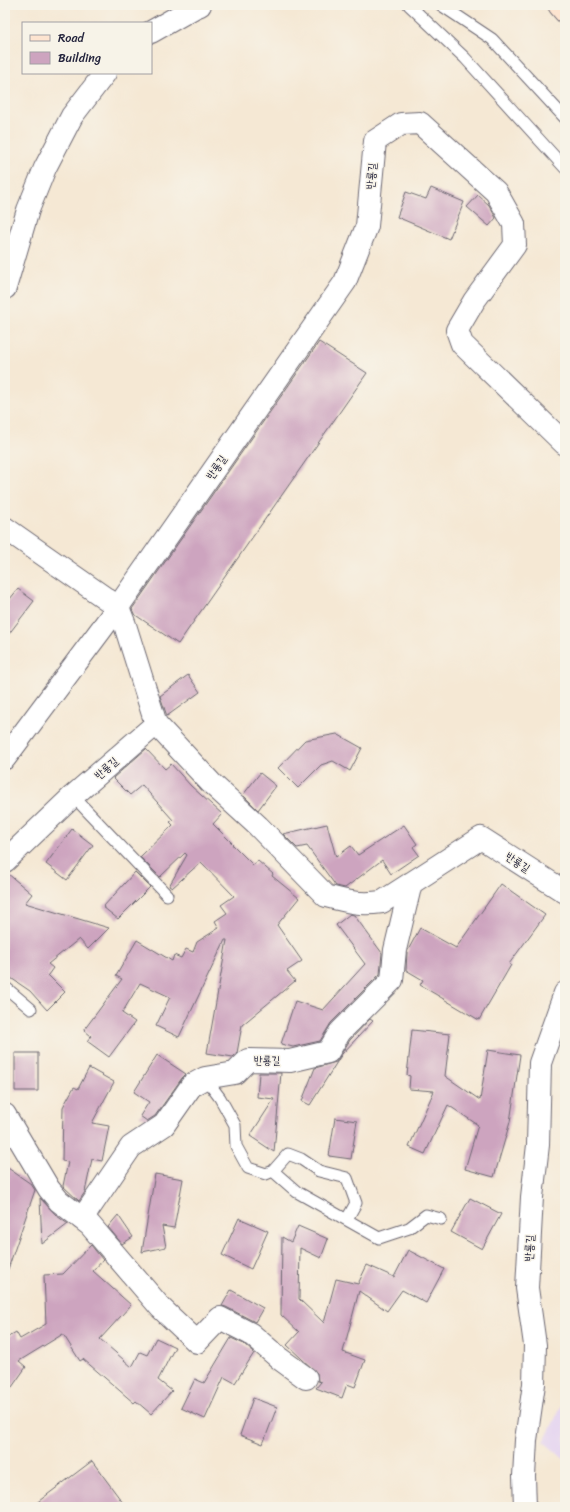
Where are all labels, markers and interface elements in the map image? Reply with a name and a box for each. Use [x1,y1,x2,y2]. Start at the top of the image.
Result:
legend [22,22,152,74]
text: Road [58,27,85,49]
text: Building [58,47,101,69]
street label: 반룡길 [361,162,382,190]
street label: 반룡길 [201,451,232,484]
street label: 반룡길 [90,752,123,784]
street label: 반룡길 [501,847,534,878]
street label: 반룡길 [254,1051,281,1070]
street label: 반룡길 [519,1234,540,1262]

